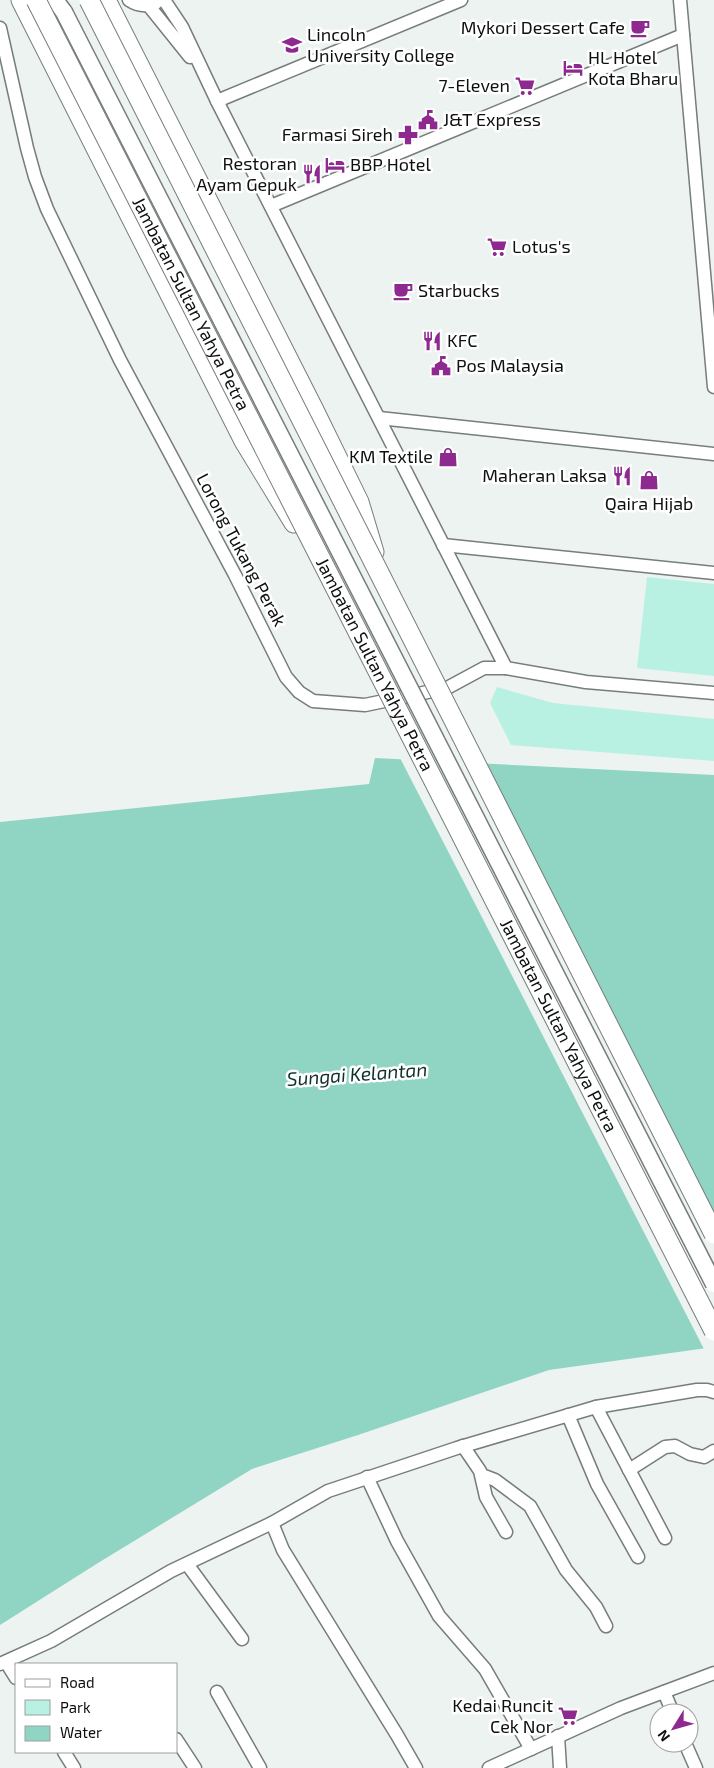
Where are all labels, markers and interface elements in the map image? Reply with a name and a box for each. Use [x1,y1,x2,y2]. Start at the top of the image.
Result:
place label: Mykori Dessert Cafe [461,16,625,38]
cafe icon: Mykori Dessert Cafe [629,17,651,39]
place label: Lincoln University College [307,23,454,66]
school or university icon: Lincoln University College [281,34,303,56]
place label: HL Hotel Kota Bharu [588,46,678,89]
hotel icon: HL Hotel Kota Bharu [562,57,584,79]
place label: 7-Eleven [438,74,510,96]
supermarket icon: 7-Eleven [514,75,536,97]
place label: J&T Express [443,108,541,130]
public building icon: J&T Express [417,109,439,131]
place label: Farmasi Sireh [282,123,393,145]
pharmacy icon: Farmasi Sireh [397,124,419,146]
place label: Restoran Ayam Gepuk [196,152,297,195]
place label: BBP Hotel [350,153,431,175]
hotel icon: BBP Hotel [324,154,346,176]
restaurant icon: Restoran Ayam Gepuk [301,163,323,185]
street label: Jambatan Sultan Yahya Petra [128,193,255,414]
place label: Lotus's [512,235,571,257]
supermarket icon: Lotus's [486,236,508,258]
place label: Starbucks [418,279,500,301]
cafe icon: Starbucks [392,280,414,302]
place label: KFC [447,329,477,351]
restaurant icon: KFC [421,330,443,352]
place label: Pos Malaysia [456,354,564,376]
public building icon: Pos Malaysia [430,355,452,377]
place label: KM Textile [349,445,433,467]
shop icon: KM Textile [437,446,459,468]
place label: Maheran Laksa [482,464,607,486]
restaurant icon: Maheran Laksa [611,465,633,487]
street label: Lorong Tukang Perak [192,469,291,630]
shop icon: Qaira Hijab [638,469,660,491]
place label: Qaira Hijab [605,492,693,514]
street label: Jambatan Sultan Yahya Petra [312,554,439,775]
street label: Jambatan Sultan Yahya Petra [496,915,623,1136]
water label: Sungai Kelantan [286,1057,428,1090]
legend [15,1663,178,1753]
text: Road [60,1673,95,1691]
place label: Kedai Runcit Cek Nor [452,1694,553,1737]
text: Park [60,1698,91,1716]
north arrow [649,1703,699,1753]
supermarket icon: Kedai Runcit Cek Nor [557,1705,579,1727]
text: Water [60,1723,102,1741]
text: N [653,1727,673,1745]

